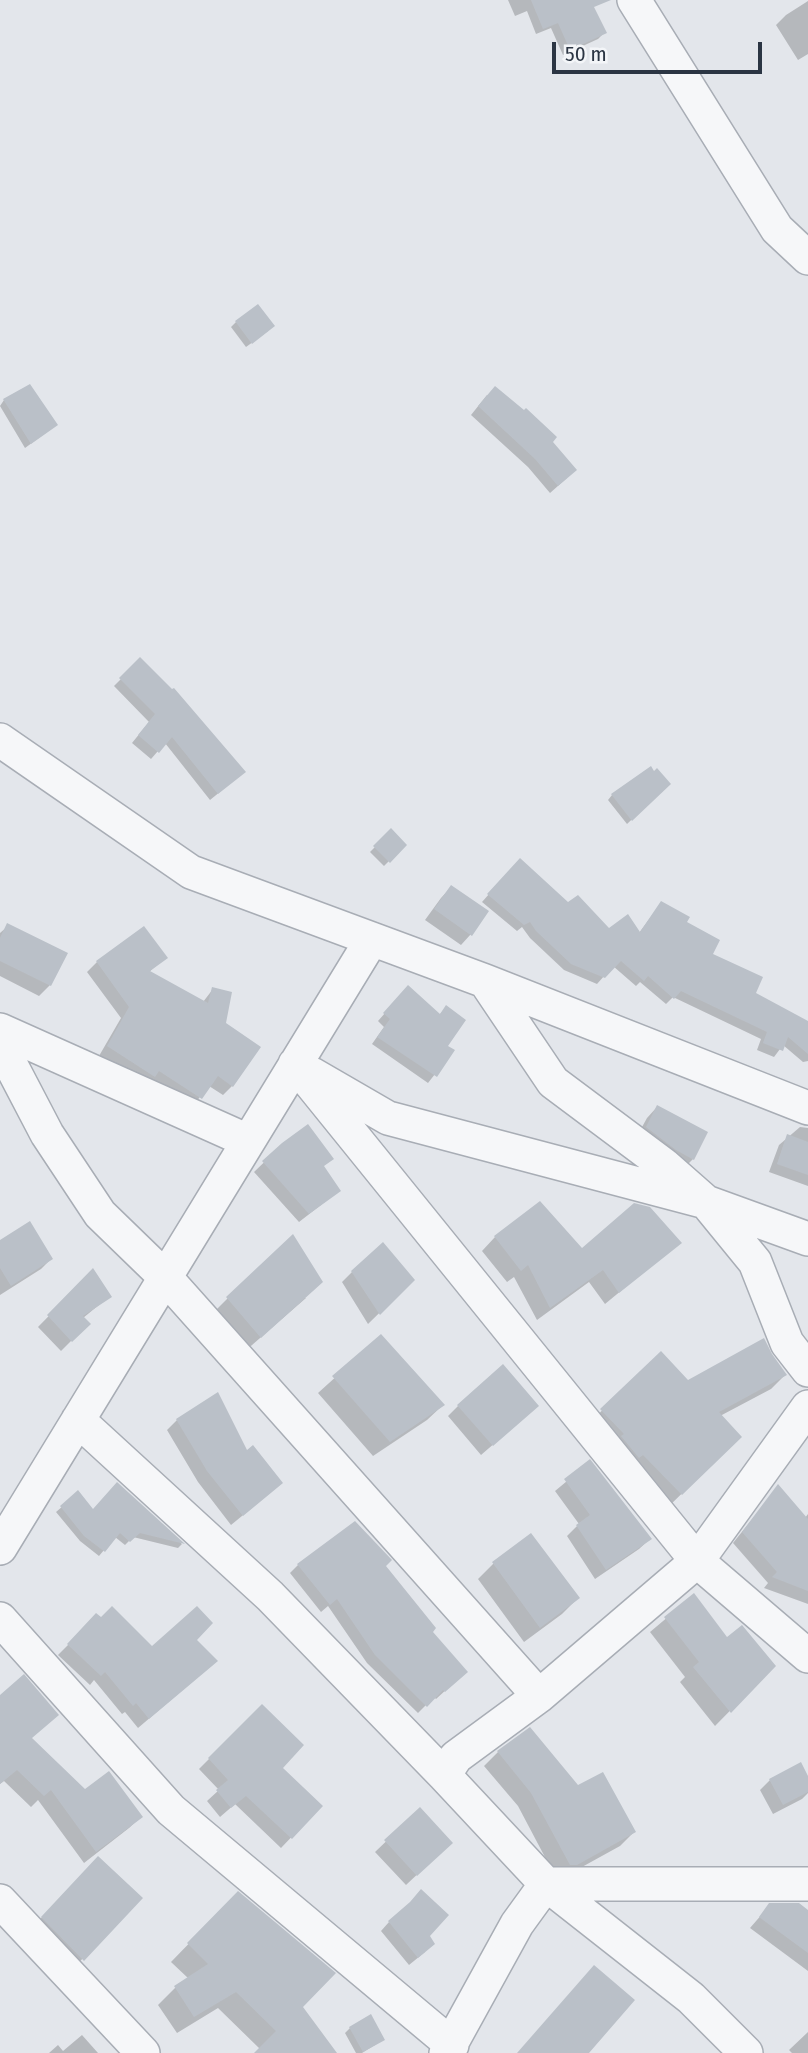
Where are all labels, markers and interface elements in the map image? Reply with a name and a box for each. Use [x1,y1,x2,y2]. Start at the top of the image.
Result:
scale bar [556,28,766,72]
text: 50 m [565,41,607,67]

